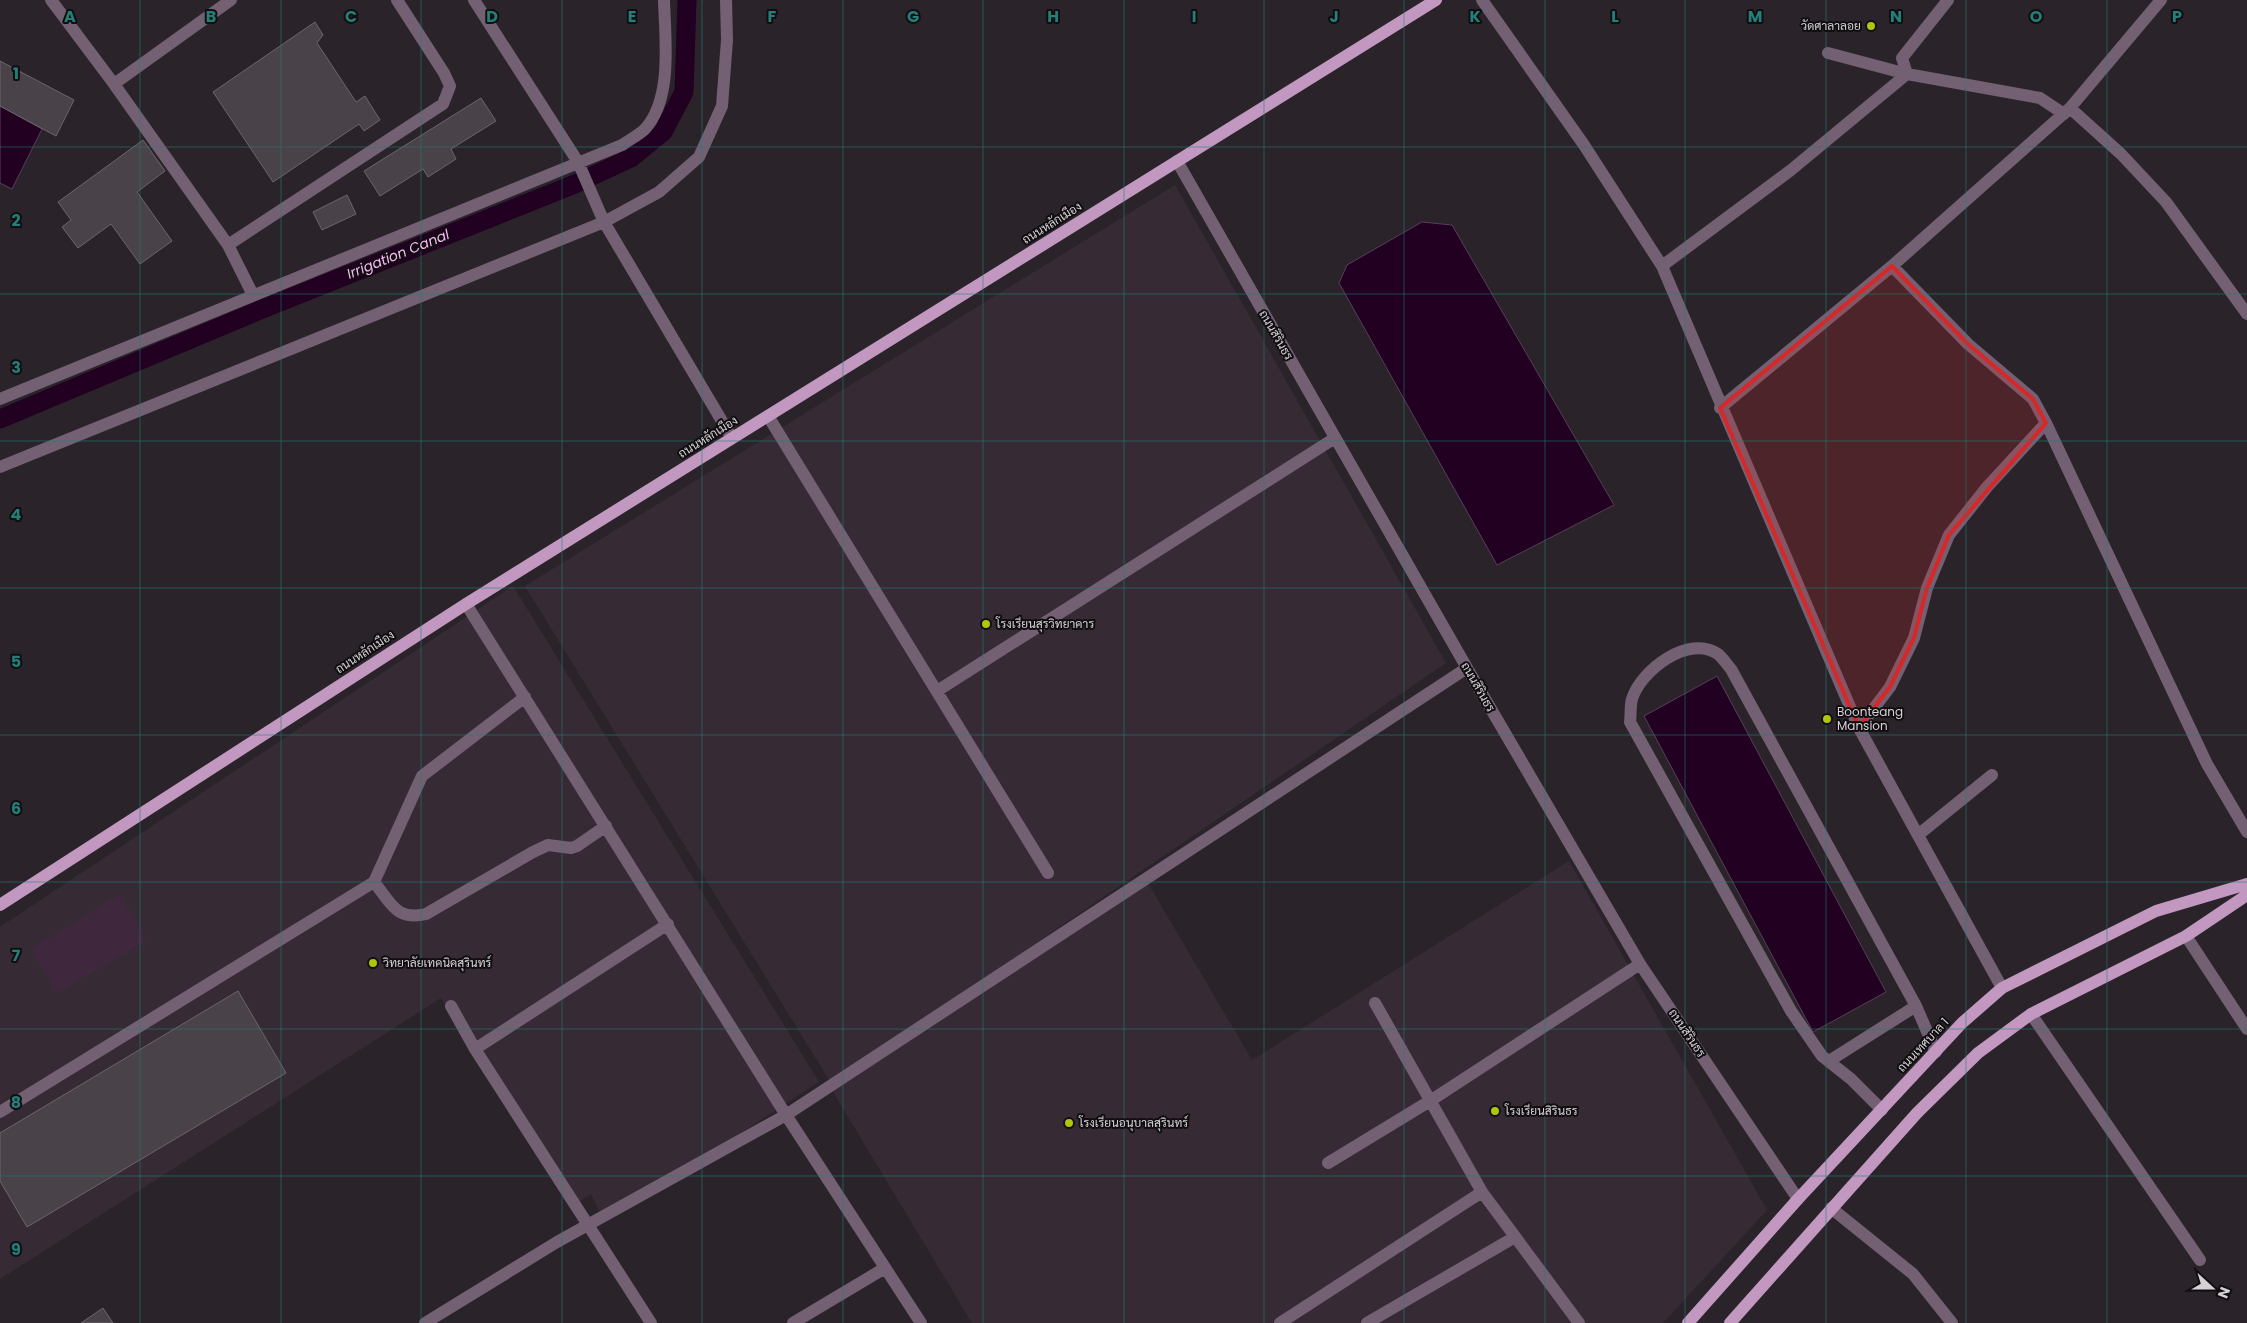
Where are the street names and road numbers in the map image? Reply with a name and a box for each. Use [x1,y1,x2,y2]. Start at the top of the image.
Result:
street label: ถนนหลักเมือง [1019,198,1085,248]
street label: ถนนสิรินธร [1255,307,1298,363]
street label: ถนนหลักเมือง [675,412,741,462]
street label: ถนนหลักเมือง [332,626,398,677]
street label: ถนนสิรินธร [1457,659,1500,715]
street label: ถนนสิรินธร [1665,1005,1710,1060]
street label: ถนนเทศบาล 1 [1893,1014,1952,1076]

